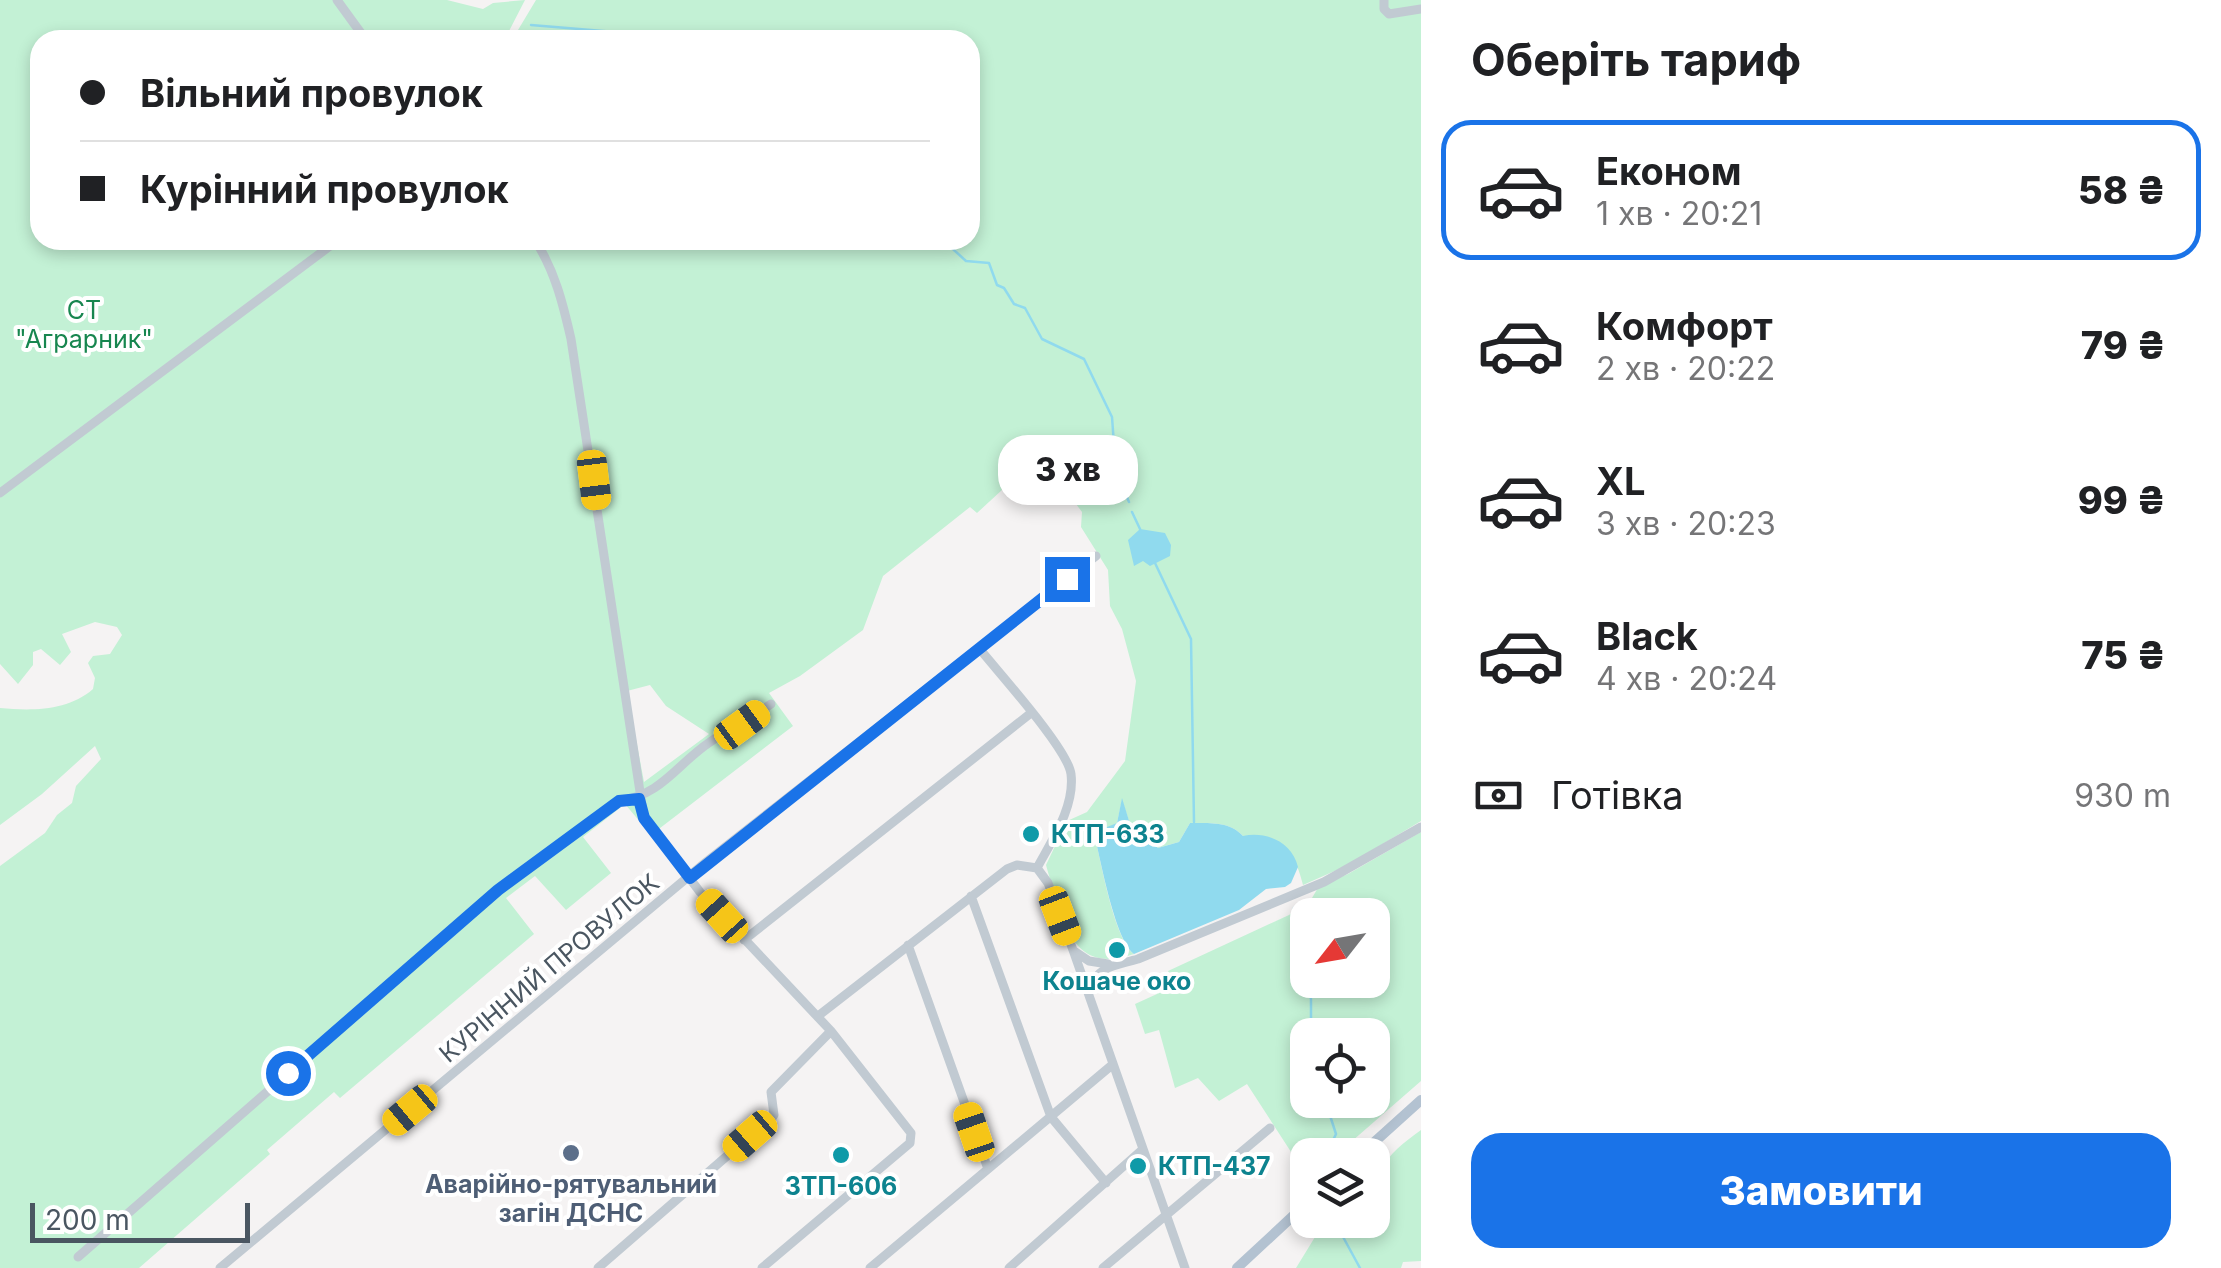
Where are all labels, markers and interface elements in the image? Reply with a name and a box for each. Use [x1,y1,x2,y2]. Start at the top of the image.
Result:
text: Оберіть тариф [1471,32,1801,87]
text: Вільний провулок [140,70,483,116]
icon: car [1476,145,1566,235]
text: Економ [1596,148,1742,194]
text: Курінний провулок [140,166,509,212]
text: 58 ₴ [2078,167,2166,213]
text: 1 хв · 20:21 [1596,194,1762,233]
park label: СТ "Аграрник" [15,295,153,354]
icon: car [1476,300,1566,390]
text: Комфорт [1596,303,1773,349]
text: 79 ₴ [2081,322,2166,368]
text: 2 хв · 20:22 [1596,349,1775,388]
callout: 3 хв [997,434,1137,504]
car [575,448,613,512]
text: 3 хв [1035,450,1101,489]
icon: car [1476,455,1566,545]
text: XL [1596,458,1646,504]
text: 99 ₴ [2078,477,2166,523]
text: 3 хв · 20:23 [1596,504,1776,543]
route end [1045,557,1090,602]
icon: car [1476,610,1566,700]
text: Black [1596,613,1698,659]
text: 75 ₴ [2081,632,2166,678]
text: 4 хв · 20:24 [1596,659,1777,698]
car [709,695,775,755]
icon: cash [1471,768,1526,823]
text: Готівка [1551,772,1684,818]
text: 930 m [2074,776,2171,815]
place label: КТП-633 [1051,819,1165,849]
marker: КТП-633 [1020,823,1042,845]
street label: КУРІННИЙ ПРОВУЛОК [432,866,665,1069]
car [1035,883,1085,949]
car [691,884,753,948]
north arrow [1290,898,1390,998]
map controls [1290,898,1390,1238]
marker: Кошаче око [1106,939,1128,961]
place label: Кошаче око [1043,966,1191,996]
button: locate [1290,1018,1390,1118]
route start [266,1051,311,1096]
car [377,1079,443,1141]
car [950,1099,998,1165]
car [718,1105,782,1167]
button: Замовити [1471,1133,2171,1248]
button: layers [1290,1138,1390,1238]
marker: Аварійно-рятувальний загін ДСНС [560,1142,582,1164]
marker: ЗТП-606 [830,1144,852,1166]
place label: КТП-437 [1158,1151,1271,1181]
marker: КТП-437 [1127,1155,1149,1177]
place label: Аварійно-рятувальний загін ДСНС [425,1169,717,1228]
place label: ЗТП-606 [785,1171,897,1201]
scale bar [30,1198,250,1242]
text: 200 m [45,1203,130,1237]

